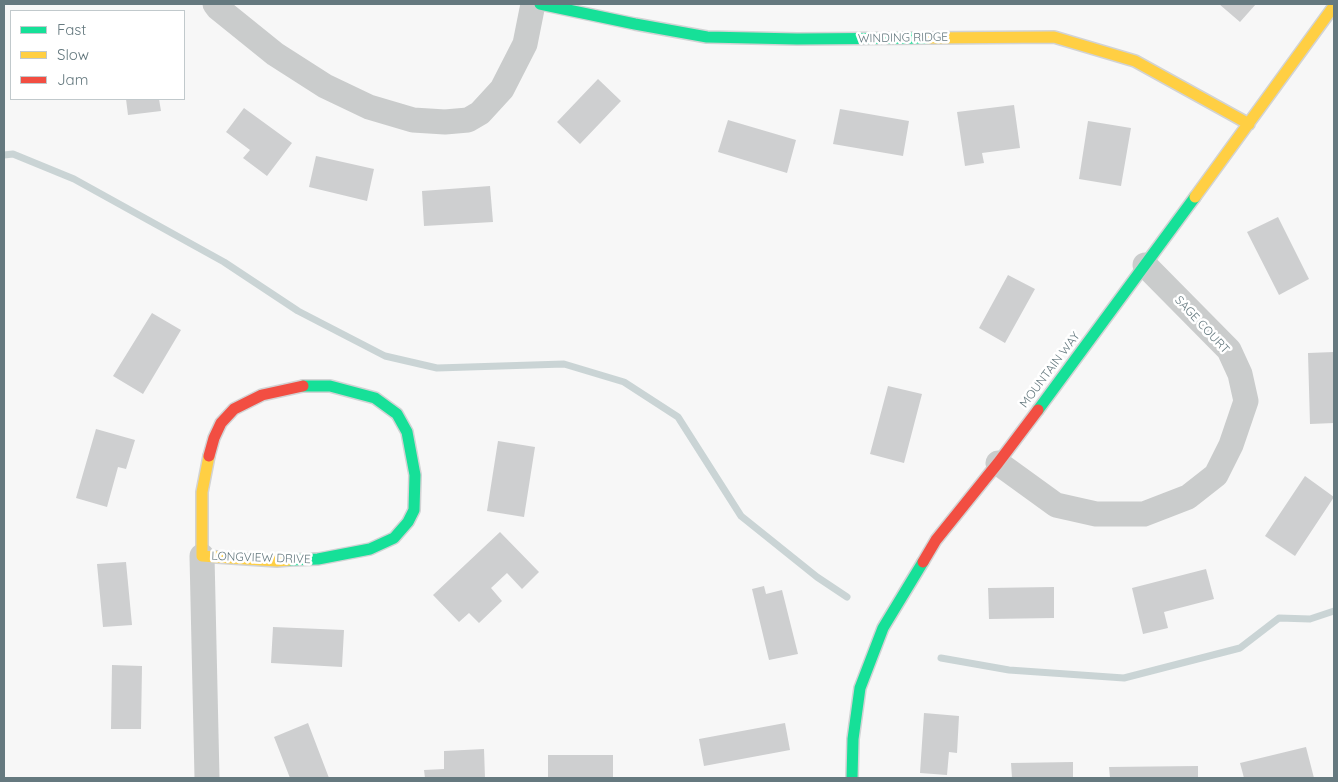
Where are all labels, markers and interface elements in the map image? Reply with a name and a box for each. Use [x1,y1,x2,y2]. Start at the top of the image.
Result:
legend [10,10,185,100]
text: Fast [57,20,86,39]
street label: WINDING RIDGE [858,30,948,46]
text: Slow [57,45,89,64]
text: Jam [57,70,88,89]
street label: SAGE COURT [1172,293,1232,357]
street label: MOUNTAIN WAY [1017,329,1083,411]
street label: LONGVIEW DRIVE [211,549,311,567]

